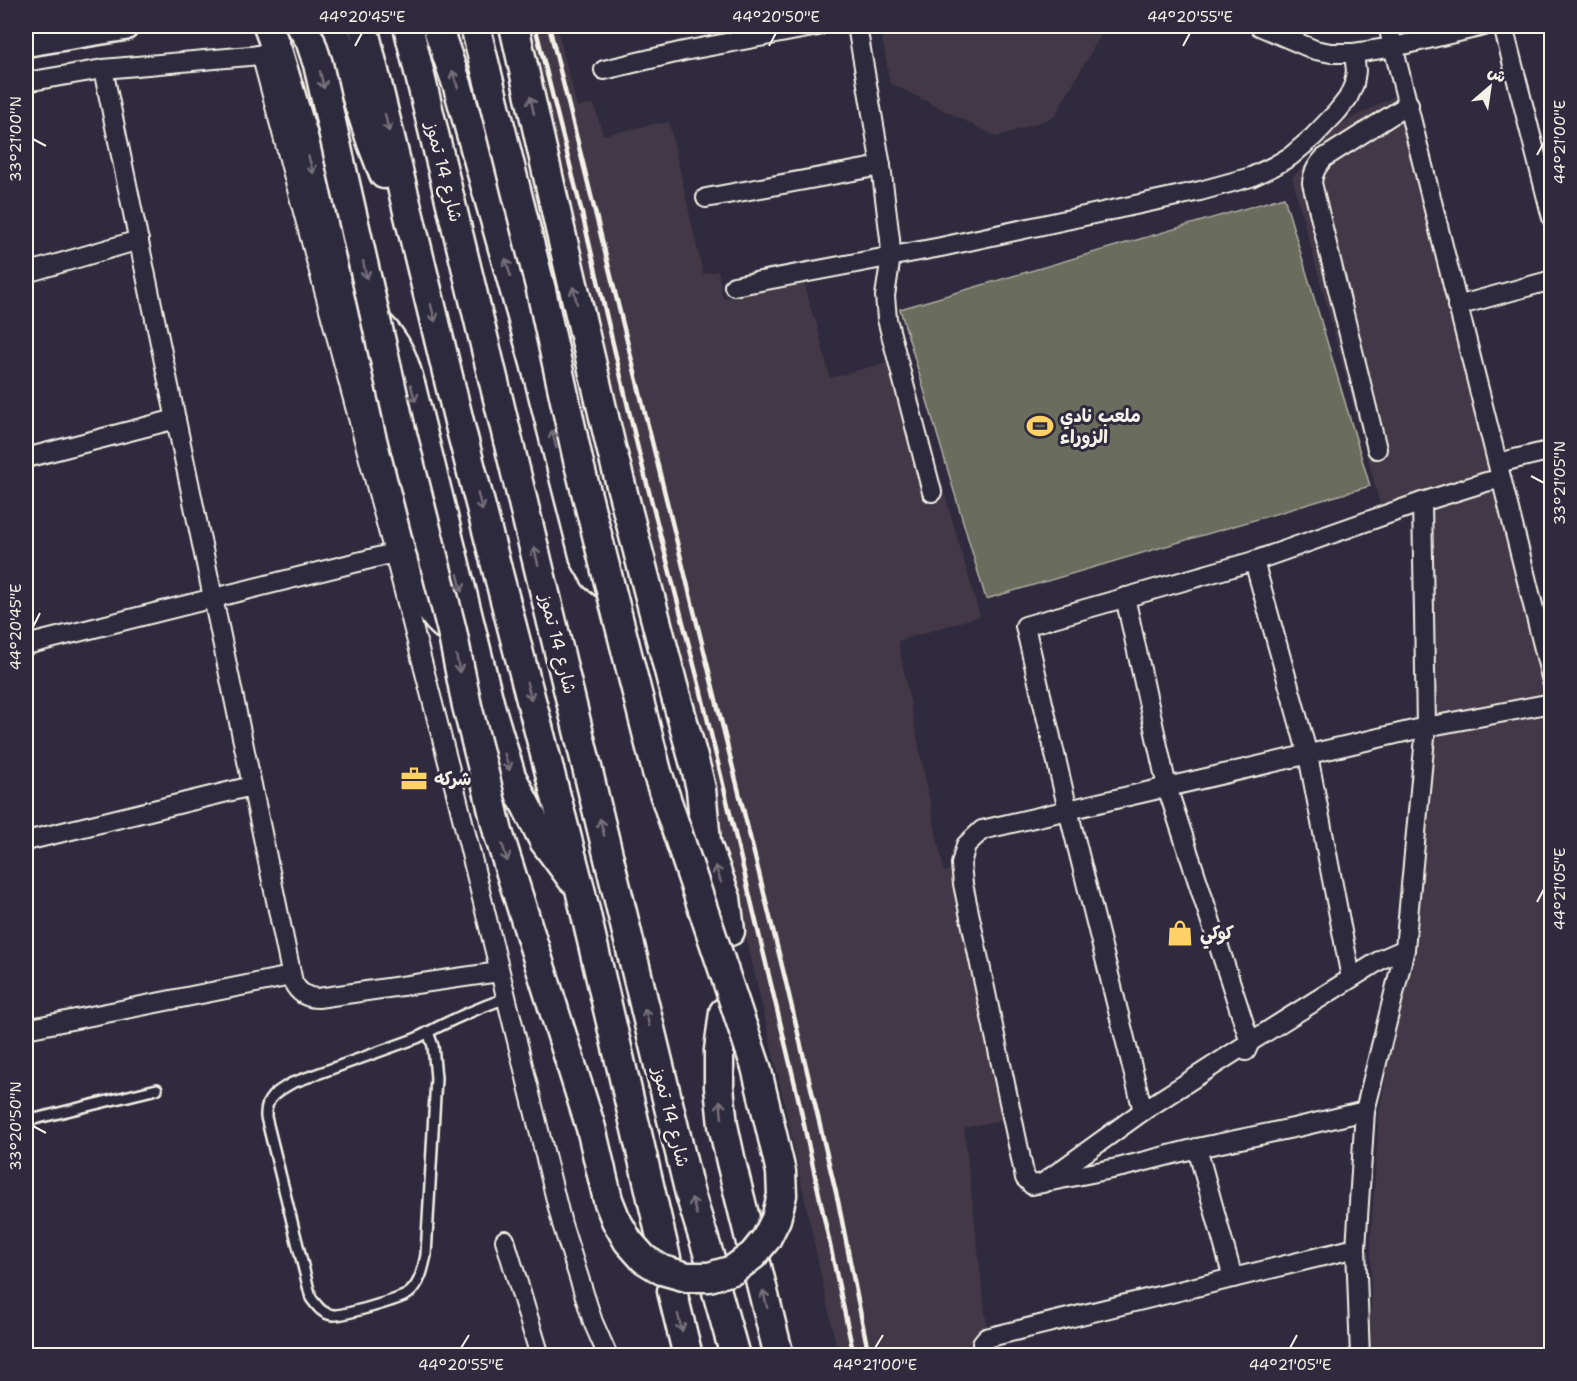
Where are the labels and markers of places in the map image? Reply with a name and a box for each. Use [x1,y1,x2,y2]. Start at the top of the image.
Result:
place label: ملعب نادي الزوراء [1060,404,1141,449]
sports icon: ملعب نادي الزوراء [1025,411,1055,441]
office icon: شركه [399,764,429,794]
place label: شركه [434,767,471,791]
shop icon: كوكي [1165,918,1195,948]
place label: كوكي [1200,921,1234,949]

